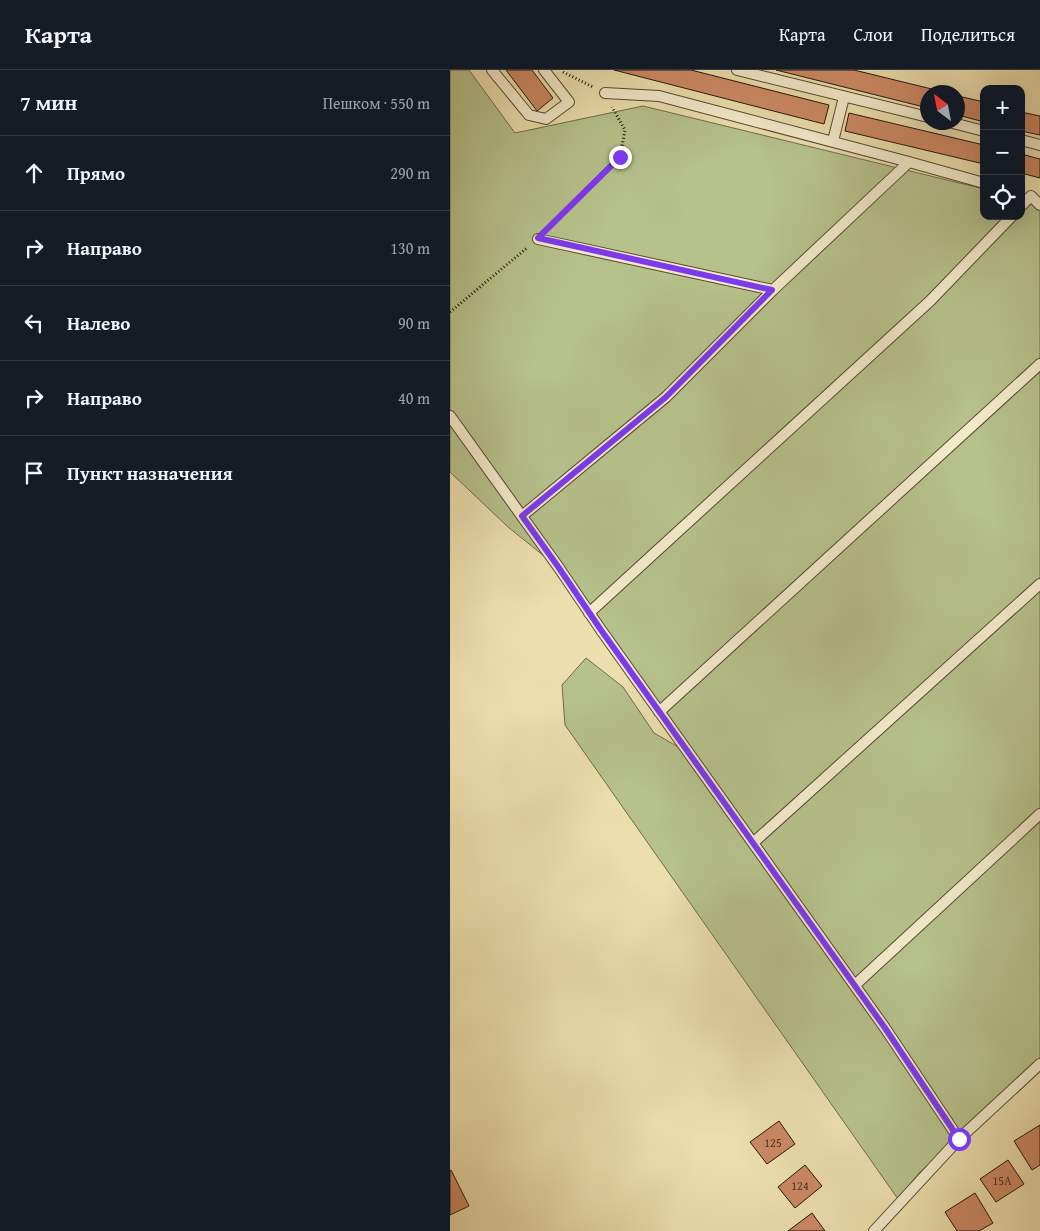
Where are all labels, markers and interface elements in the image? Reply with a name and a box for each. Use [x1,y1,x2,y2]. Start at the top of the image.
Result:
text: Карта [25,17,92,52]
text: Карта [779,21,826,48]
text: Слои [854,21,893,48]
text: Поделиться [921,21,1015,48]
north arrow [920,85,965,130]
map controls [980,85,1025,220]
button: + [980,85,1025,130]
text: 7 мин [20,87,77,118]
text: Пешком · 550 m [323,91,430,115]
button: − [980,130,1025,175]
route end [609,146,632,169]
icon: ahead [20,159,48,187]
text: Прямо [67,159,125,187]
text: 290 m [390,161,430,185]
button: locate [980,175,1025,220]
icon: right [20,234,48,262]
text: Направо [67,234,142,262]
text: 130 m [390,236,430,260]
icon: left [20,309,48,337]
text: Налево [67,309,130,337]
text: 90 m [398,311,430,335]
icon: right [20,384,48,412]
text: Направо [67,384,142,412]
text: 40 m [398,386,430,410]
icon: arrive [20,459,48,487]
text: Пункт назначения [67,459,233,487]
route start [948,1128,971,1151]
house number: 125 [764,1134,782,1151]
house number: 15А [993,1172,1012,1189]
house number: 124 [791,1177,809,1194]

